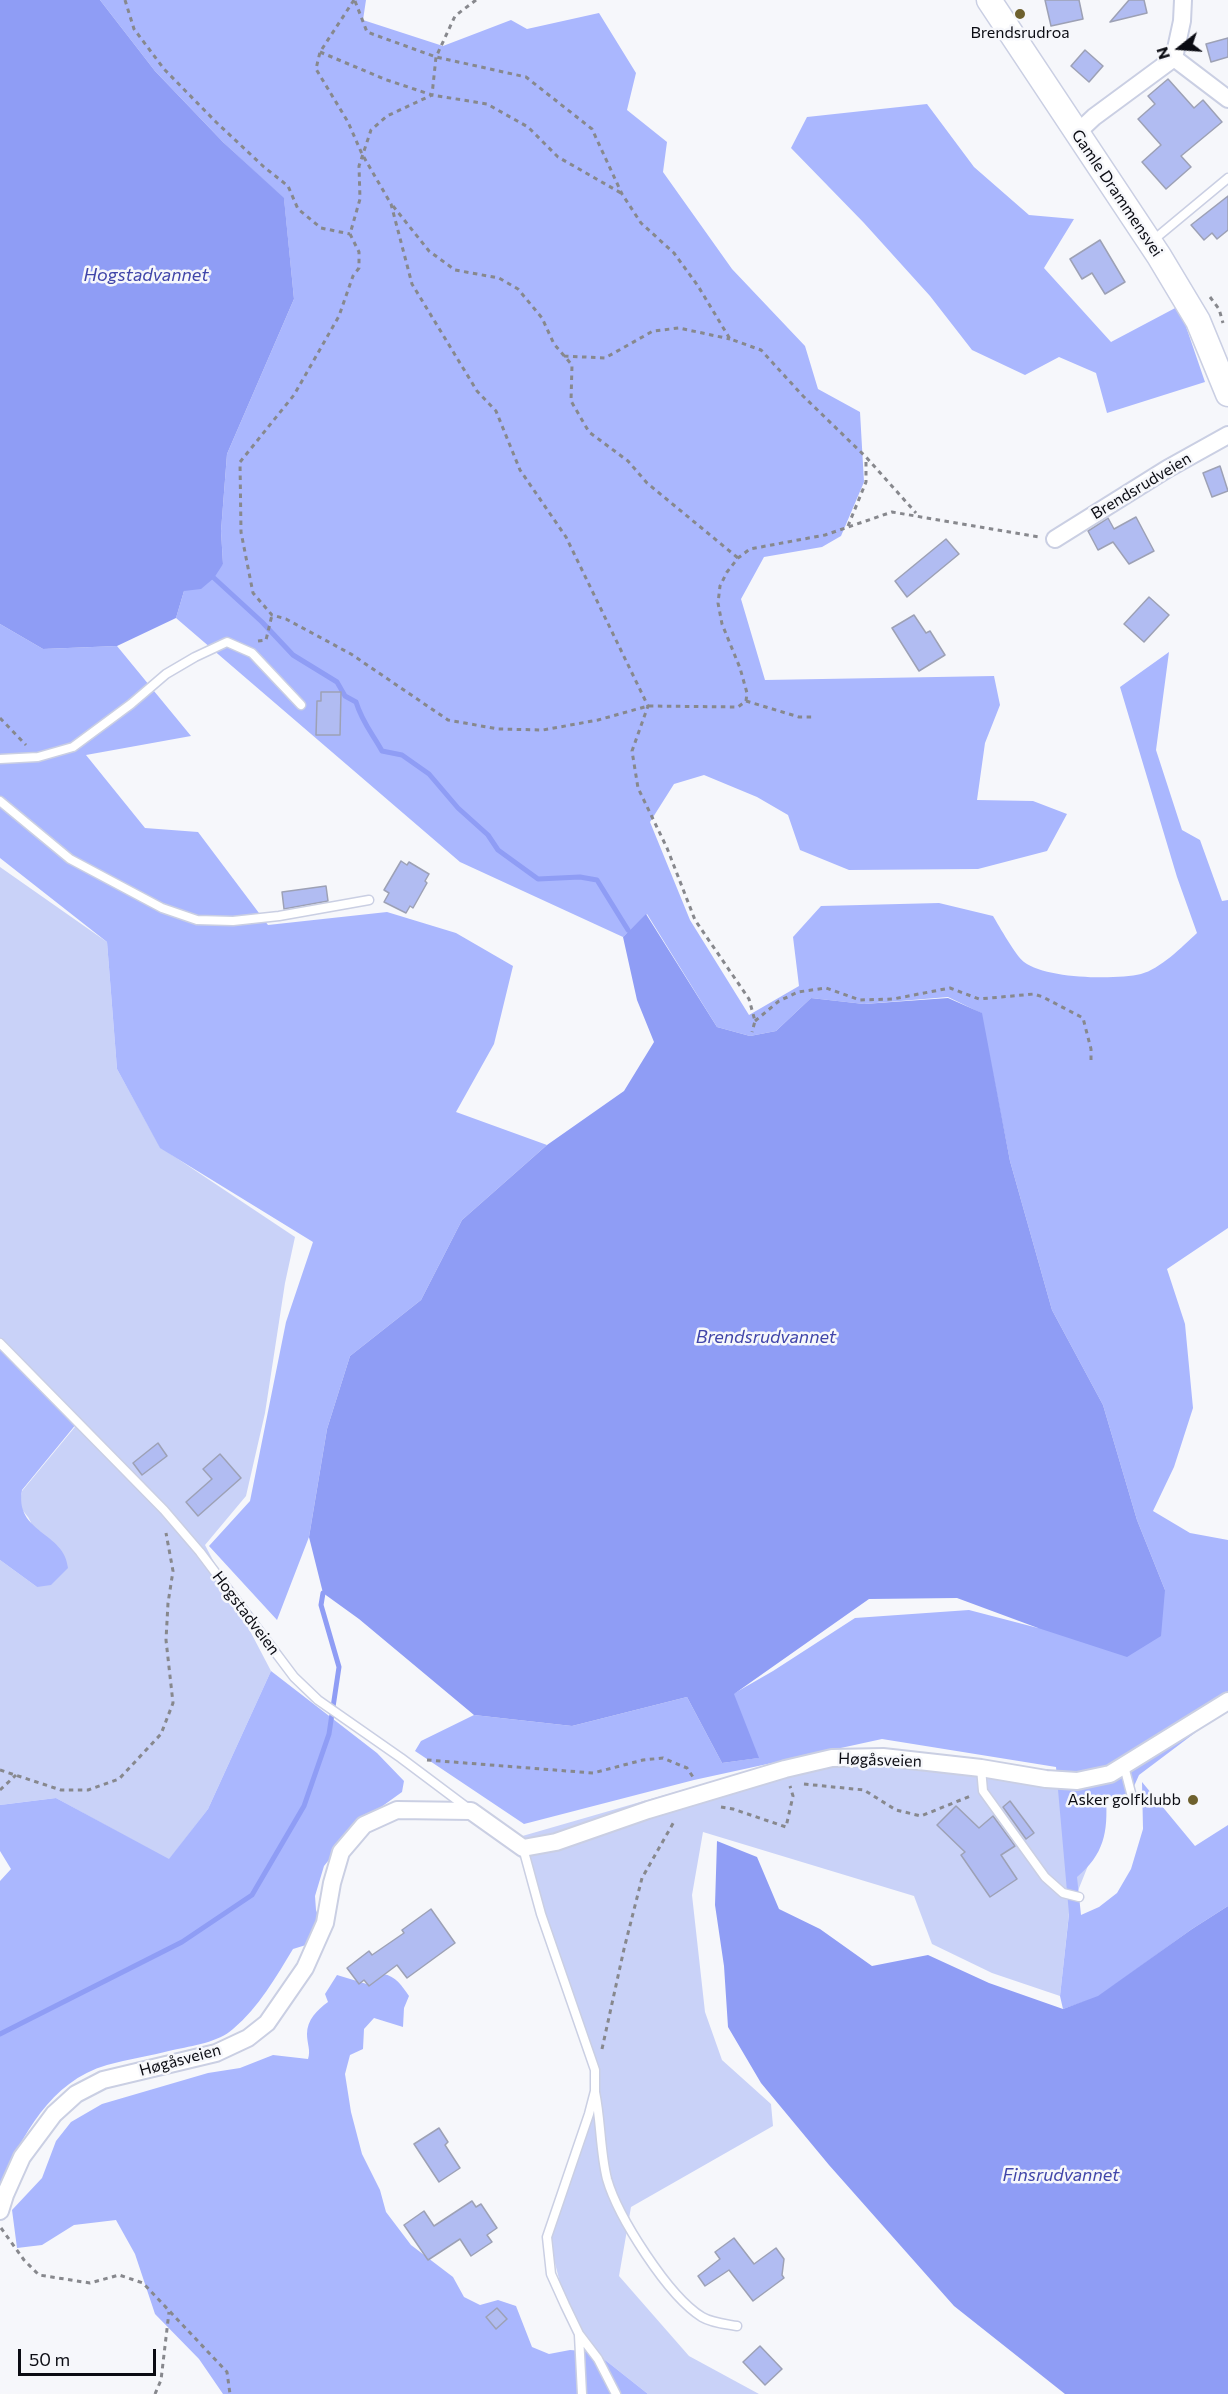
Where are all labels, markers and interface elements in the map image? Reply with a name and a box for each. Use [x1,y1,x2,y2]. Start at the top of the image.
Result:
marker: Brendsrudroa [1013,7,1027,21]
north arrow [1150,18,1210,78]
place label: Brendsrudroa [970,23,1070,43]
text: N [1151,45,1173,62]
street label: Gamle Drammensvei [1067,126,1167,260]
water label: Hogstadvannet [83,264,209,286]
street label: Brendsrudveien [1088,449,1194,523]
water label: Brendsrudvannet [696,1326,836,1348]
street label: Hogstadveien [208,1567,284,1659]
street label: Høgåsveien [838,1749,922,1771]
place label: Asker golfklubb [1067,1790,1181,1810]
marker: Asker golfklubb [1186,1793,1200,1807]
street label: Høgåsveien [137,2040,223,2080]
water label: Finsrudvannet [1003,2164,1119,2186]
scale bar [21,2337,159,2375]
text: 50 m [29,2348,70,2370]

